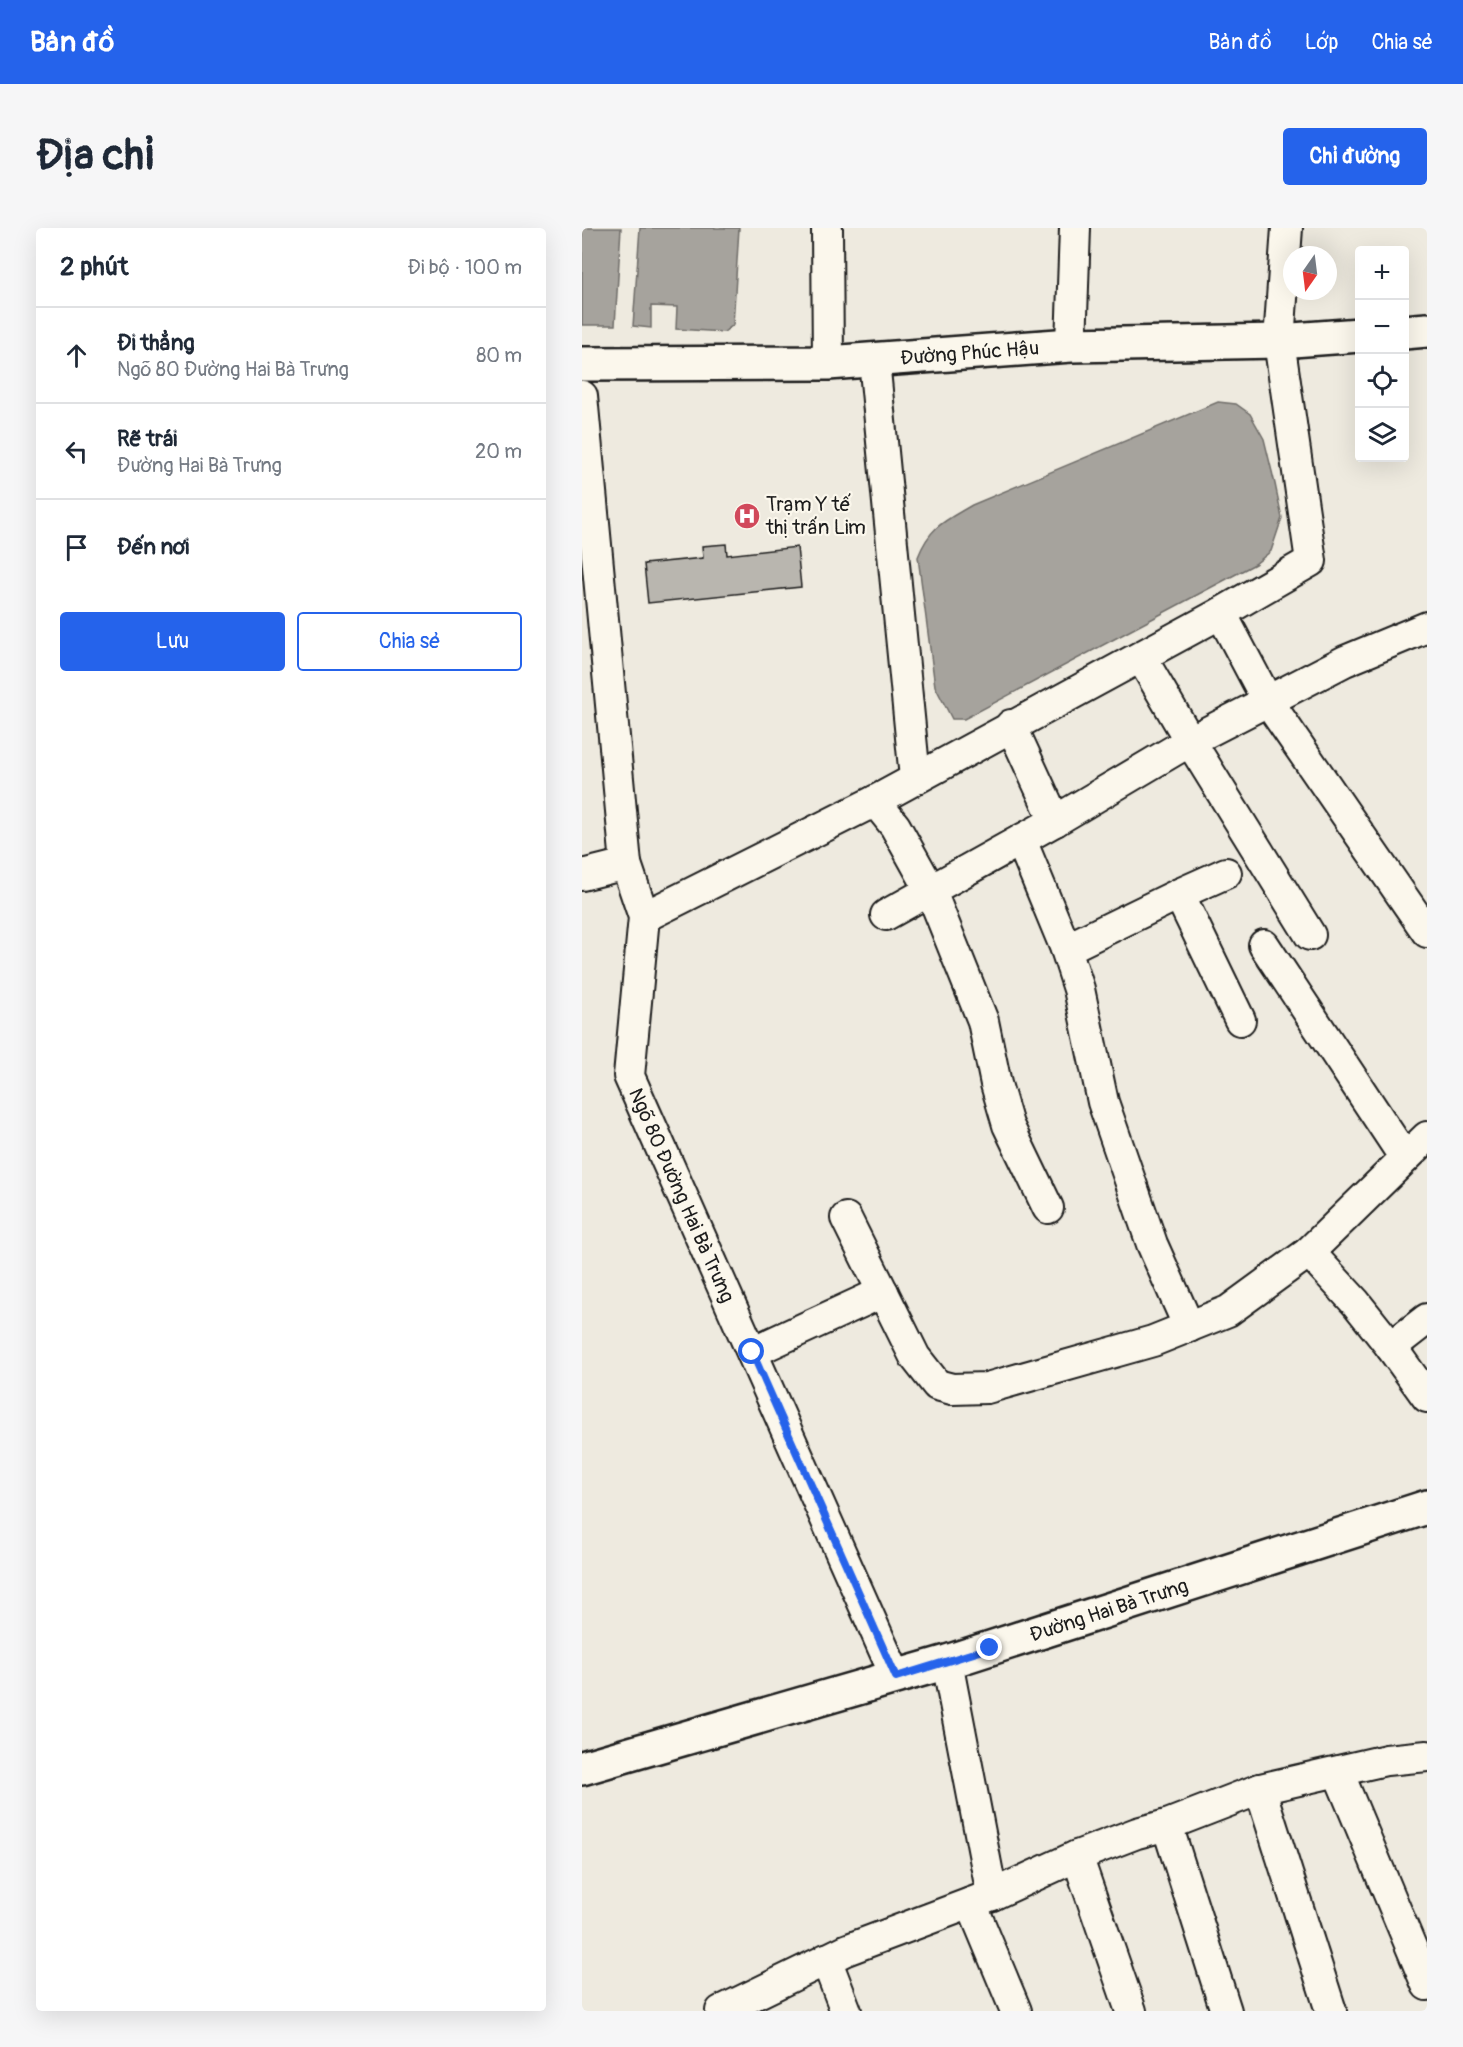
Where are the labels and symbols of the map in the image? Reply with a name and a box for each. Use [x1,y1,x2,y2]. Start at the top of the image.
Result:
north arrow [1283,246,1337,300]
street label: Đường Phúc Hậu [899,335,1040,371]
place label: Trạm Y tế thị trấn Lim [765,492,866,540]
hospital icon: Trạm Y tế thị trấn Lim [732,501,762,531]
street label: Ngõ 80 Đường Hai Bà Trưng [623,1084,740,1306]
route start [738,1338,764,1364]
street label: Đường Hai Bà Trưng [1027,1573,1191,1647]
route end [976,1634,1002,1660]

